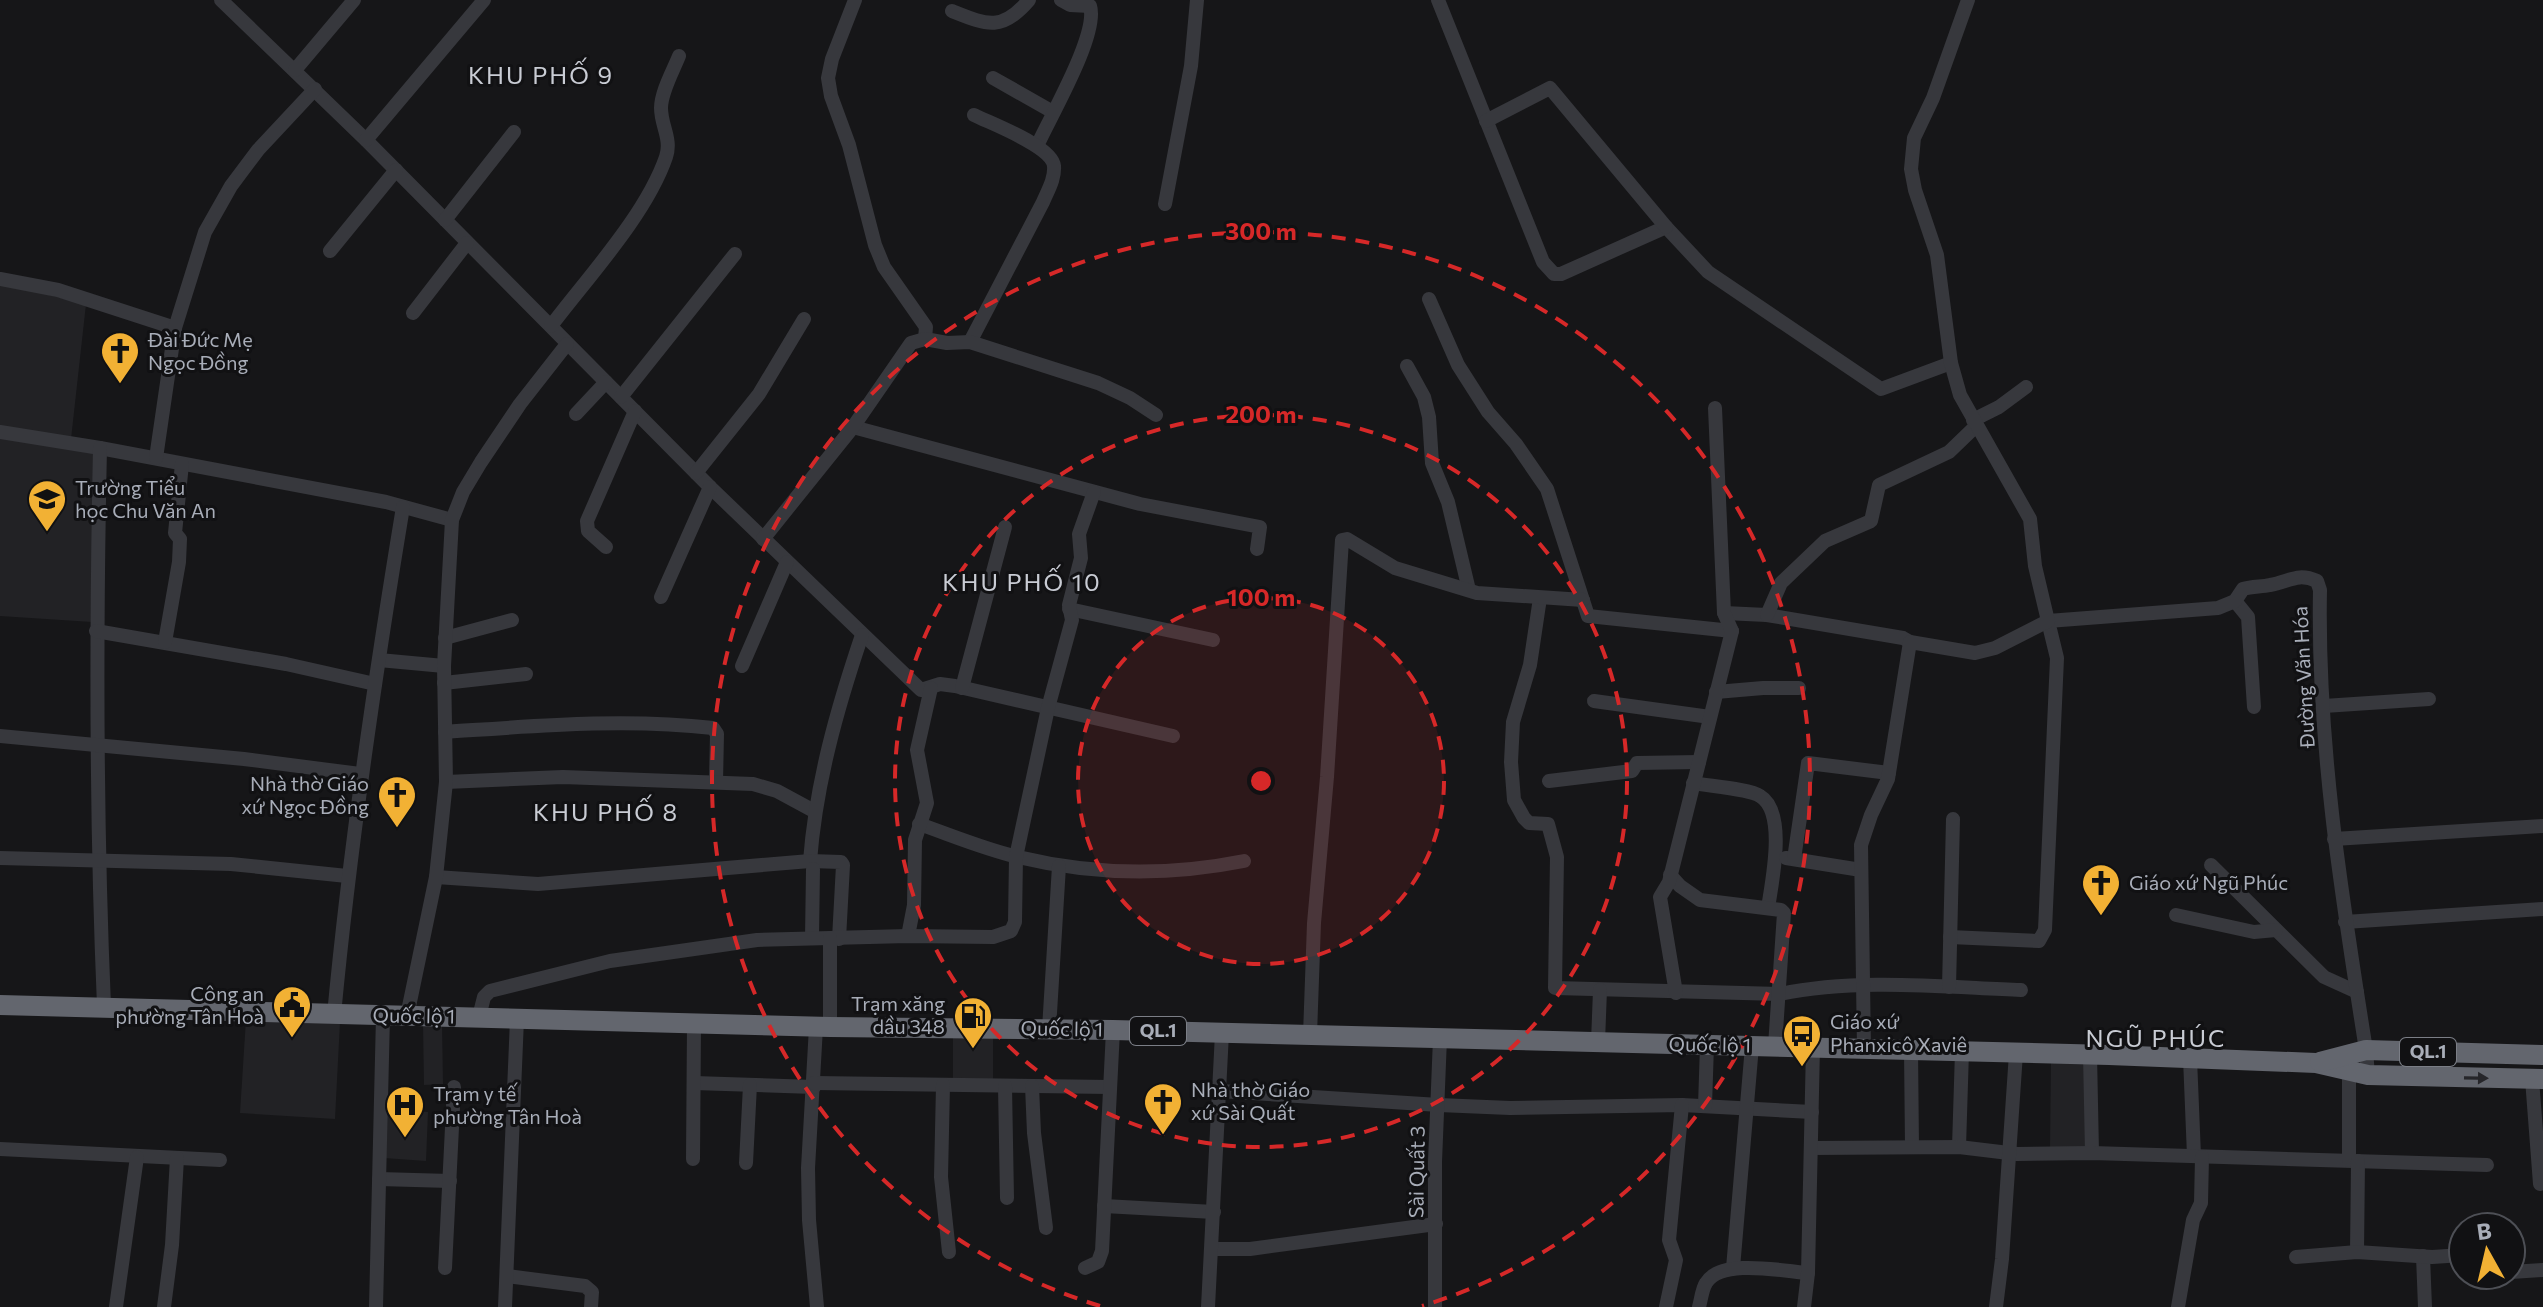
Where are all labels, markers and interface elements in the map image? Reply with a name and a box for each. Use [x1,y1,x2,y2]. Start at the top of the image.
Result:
district label: KHU PHỐ 9 [468,57,614,89]
text: 300 m [1225,216,1297,245]
place label: Đài Đức Mẹ Ngọc Đồng [147,327,253,374]
church icon: Đài Đức Mẹ Ngọc Đồng [99,330,141,385]
text: 200 m [1226,399,1296,428]
place label: Trường Tiểu học Chu Văn An [75,475,216,522]
school or university icon: Trường Tiểu học Chu Văn An [26,478,68,533]
district label: KHU PHỐ 10 [942,564,1102,596]
text: 100 m [1227,582,1295,611]
street label: Đường Văn Hóa [2287,606,2319,750]
centre of rings [1247,767,1275,795]
place label: Nhà thờ Giáo xứ Ngọc Đồng [241,771,369,818]
church icon: Nhà thờ Giáo xứ Ngọc Đồng [376,774,418,829]
district label: KHU PHỐ 8 [533,794,679,826]
church icon: Giáo xứ Ngũ Phúc [2080,862,2122,917]
place label: Giáo xứ Ngũ Phúc [2129,870,2288,894]
place label: Công an phường Tân Hoà [115,981,264,1028]
public building icon: Công an phường Tân Hoà [271,984,313,1039]
place label: Trạm xăng dầu 348 [851,991,945,1038]
fuel station icon: Trạm xăng dầu 348 [952,995,994,1050]
street label: Quốc lộ 1 [373,1002,456,1028]
place label: Giáo xứ Phanxicô Xaviê [1830,1009,1967,1056]
bus stop icon: Giáo xứ Phanxicô Xaviê [1781,1013,1823,1068]
street label: Quốc lộ 1 [1021,1015,1104,1041]
road number: QL.1 [1130,1017,1186,1045]
district label: NGŨ PHÚC [2086,1023,2226,1052]
street label: Quốc lộ 1 [1669,1031,1752,1057]
road number: QL.1 [2400,1038,2456,1066]
one-way arrow [2464,1071,2489,1084]
place label: Nhà thờ Giáo xứ Sài Quất [1191,1077,1310,1124]
place label: Trạm y tế phường Tân Hoà [433,1081,582,1128]
church icon: Nhà thờ Giáo xứ Sài Quất [1142,1081,1184,1136]
hospital icon: Trạm y tế phường Tân Hoà [384,1084,426,1139]
street label: Sài Quất 3 [1403,1126,1429,1218]
north arrow [2447,1211,2527,1291]
text: B [2475,1216,2493,1245]

